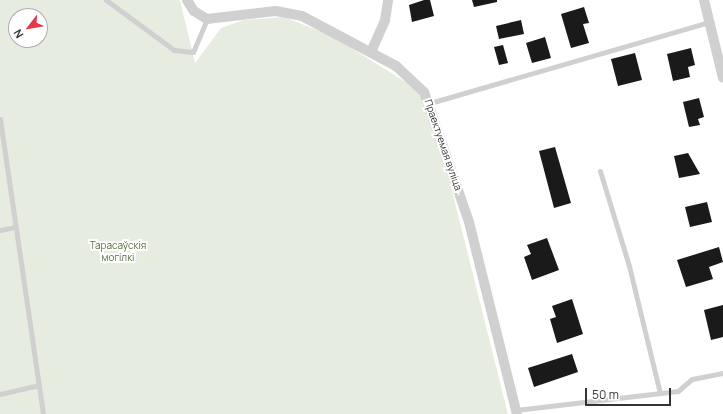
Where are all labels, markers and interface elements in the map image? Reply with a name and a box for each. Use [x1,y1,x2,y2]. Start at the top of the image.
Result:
north arrow [8,8,48,48]
text: N [10,27,27,41]
street label: Праектуемая вуліца [422,98,464,192]
park label: Тарасаўскія могілкі [90,239,146,262]
scale bar [587,380,673,406]
text: 50 m [592,386,619,403]

